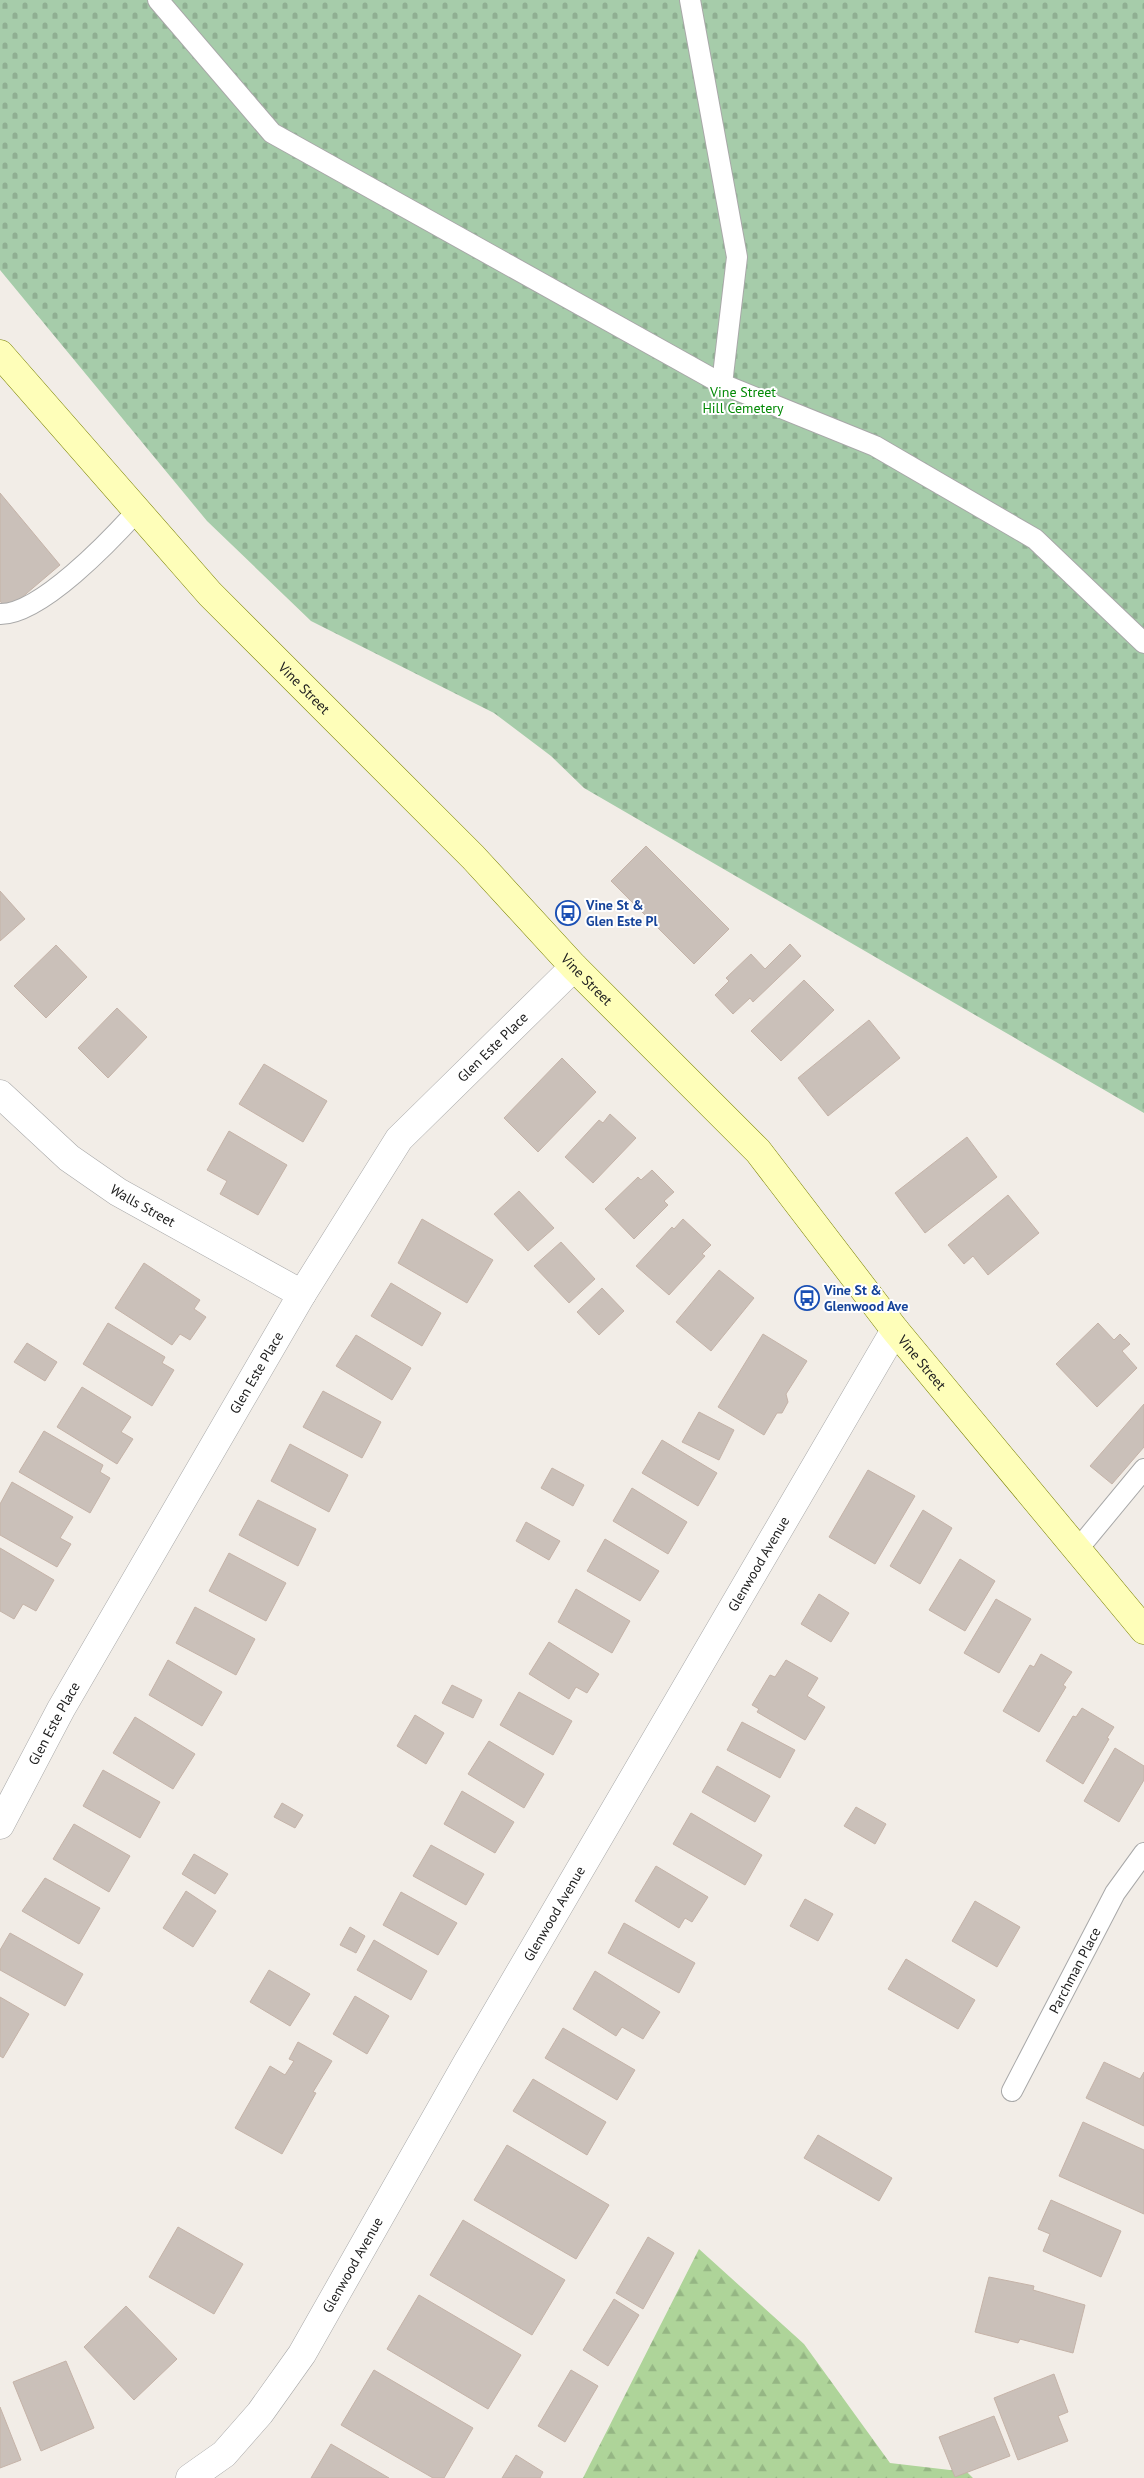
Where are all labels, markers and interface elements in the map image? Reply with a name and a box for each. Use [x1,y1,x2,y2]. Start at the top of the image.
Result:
park label: Vine Street Hill Cemetery [702,383,784,417]
street label: Vine Street [274,658,334,718]
place label: Vine St & Glen Este Pl [585,896,659,930]
bus stop icon: Vine St & Glen Este Pl [555,900,581,926]
street label: Vine Street [556,949,616,1009]
street label: Glen Este Place [453,1008,532,1086]
street label: Walls Street [107,1180,179,1231]
place label: Vine St & Glenwood Ave [823,1281,908,1315]
bus stop icon: Vine St & Glenwood Ave [794,1285,820,1311]
street label: Glen Este Place [225,1328,287,1417]
street label: Vine Street [893,1331,950,1394]
street label: Glenwood Avenue [724,1513,793,1615]
street label: Glen Este Place [24,1679,84,1768]
street label: Glenwood Avenue [519,1863,589,1965]
street label: Parchman Place [1045,1924,1105,2017]
street label: Glenwood Avenue [318,2214,387,2316]

